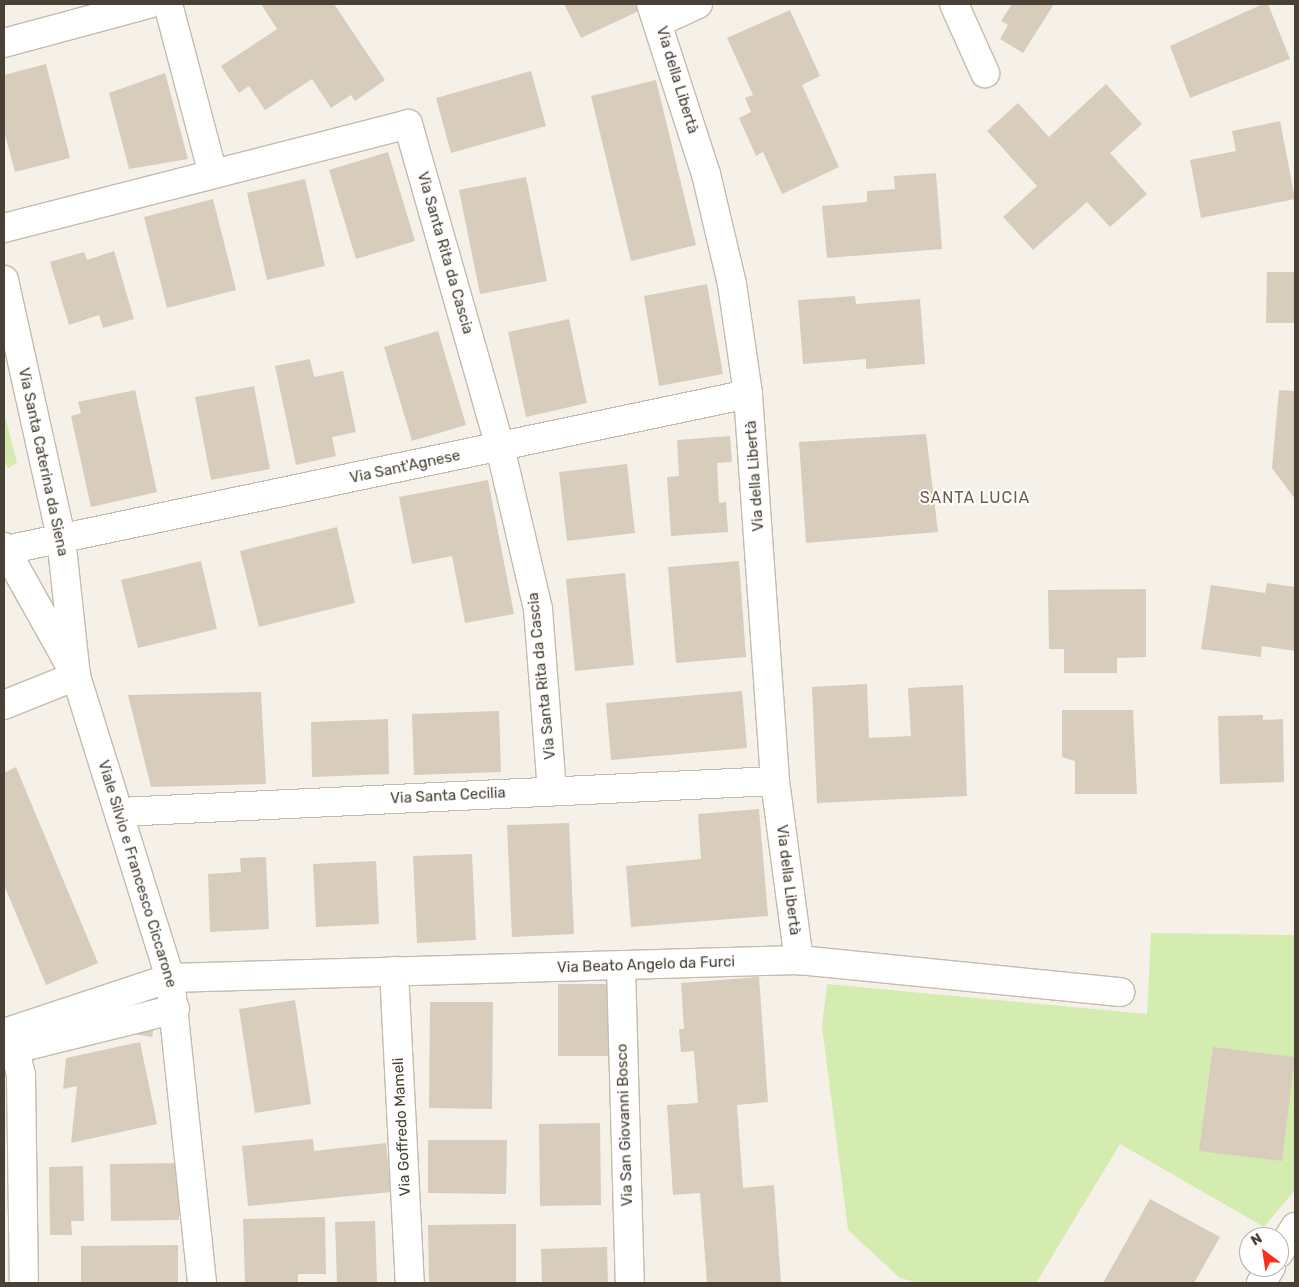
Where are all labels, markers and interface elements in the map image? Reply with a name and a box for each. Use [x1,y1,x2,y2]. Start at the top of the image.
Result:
street label: Via della Libertà [652,24,702,136]
street label: Via Santa Rita da Cascia [413,170,477,336]
street label: Via Santa Caterina da Siena [14,366,72,558]
street label: Via della Libertà [742,420,768,532]
street label: Via Sant'Agnese [348,446,462,488]
district label: SANTA LUCIA [918,488,1032,508]
street label: Via Santa Rita da Cascia [524,592,560,760]
street label: Viale Silvio e Francesco Ciccarone [94,758,180,990]
street label: Via Santa Cecilia [390,784,506,808]
street label: Via della Libertà [772,824,804,936]
street label: Via Beato Angelo da Furci [556,953,736,977]
street label: Via San Giovanni Bosco [613,1043,637,1207]
street label: Via Goffredo Mameli [389,1057,415,1197]
north arrow [1239,1227,1289,1277]
text: N [1248,1230,1265,1249]

